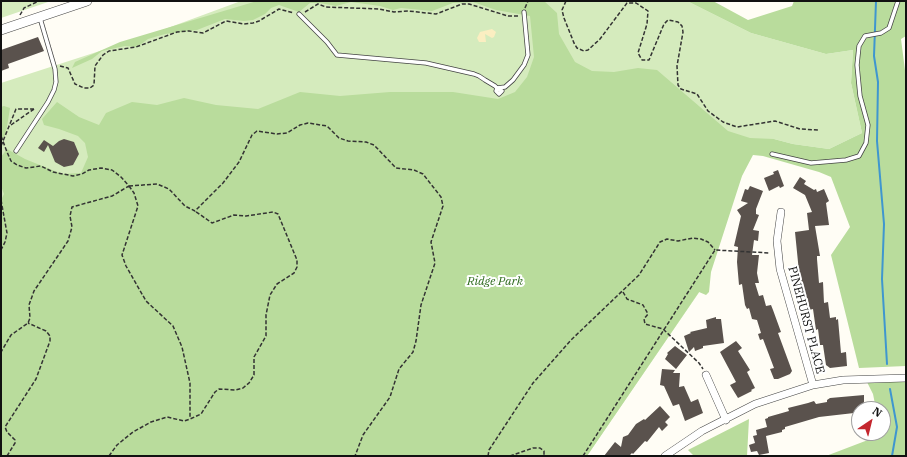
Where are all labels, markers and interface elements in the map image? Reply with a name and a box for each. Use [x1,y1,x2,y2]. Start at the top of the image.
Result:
street label: PINEHURST PLACE [785,265,827,375]
park label: Ridge Park [467,275,523,289]
north arrow [851,401,891,441]
text: N [870,404,885,420]

